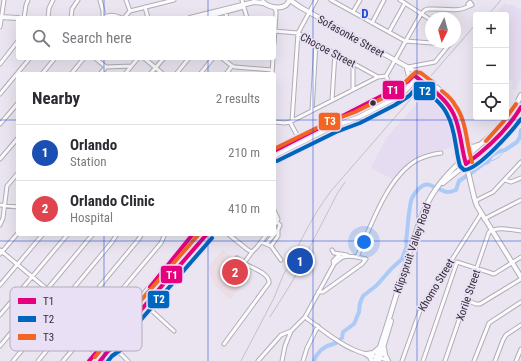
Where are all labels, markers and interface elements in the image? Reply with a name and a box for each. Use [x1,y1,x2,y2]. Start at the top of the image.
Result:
text: D [361,6,369,21]
north arrow [425,12,461,48]
map controls [473,12,509,120]
button: + [473,12,509,48]
street label: Sofasonke Street [315,13,386,60]
search box [16,16,276,60]
icon: search [30,27,52,49]
text: Search here [62,29,132,47]
street label: Chocoe Street [298,30,358,71]
button: − [473,48,509,84]
line badge: T1 [382,80,405,100]
line badge: T2 [413,81,436,101]
text: T1 [387,84,399,97]
button: locate [473,84,509,120]
text: T2 [419,85,431,98]
text: Nearby [32,88,80,108]
text: 2 results [216,91,260,106]
unlabelled marker [368,98,378,108]
line badge: T3 [318,112,341,131]
text: T3 [324,115,336,128]
text: Orlando [70,136,117,154]
text: 1 [42,145,48,160]
text: 210 m [228,145,260,160]
text: Station [70,154,106,169]
text: Orlando Clinic [70,192,155,210]
text: 2 [42,201,48,216]
text: 410 m [228,201,260,216]
street label: Klipspruit Valley Road [391,201,434,295]
text: Hospital [70,210,113,225]
your location [354,232,374,252]
pin: 1 [287,246,313,276]
pin: 2 [222,257,248,287]
street label: Khomo Street [416,257,457,314]
line badge: T1 [160,265,183,284]
street label: Xorile Street [454,268,483,322]
text: T1 [166,269,178,282]
legend [10,287,142,351]
line badge: T2 [147,290,170,309]
text: T2 [153,293,165,306]
text: T1 [43,295,54,308]
text: T2 [43,313,54,326]
text: T3 [43,331,54,344]

